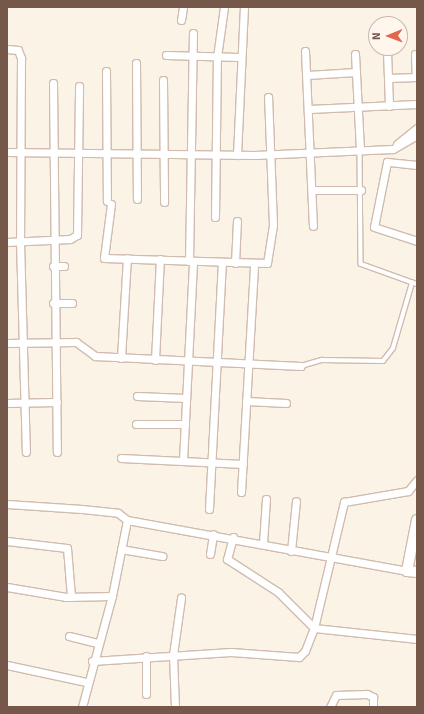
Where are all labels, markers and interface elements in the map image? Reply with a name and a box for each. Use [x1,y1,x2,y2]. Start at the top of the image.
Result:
north arrow [368,16,408,56]
text: N [370,32,383,40]

